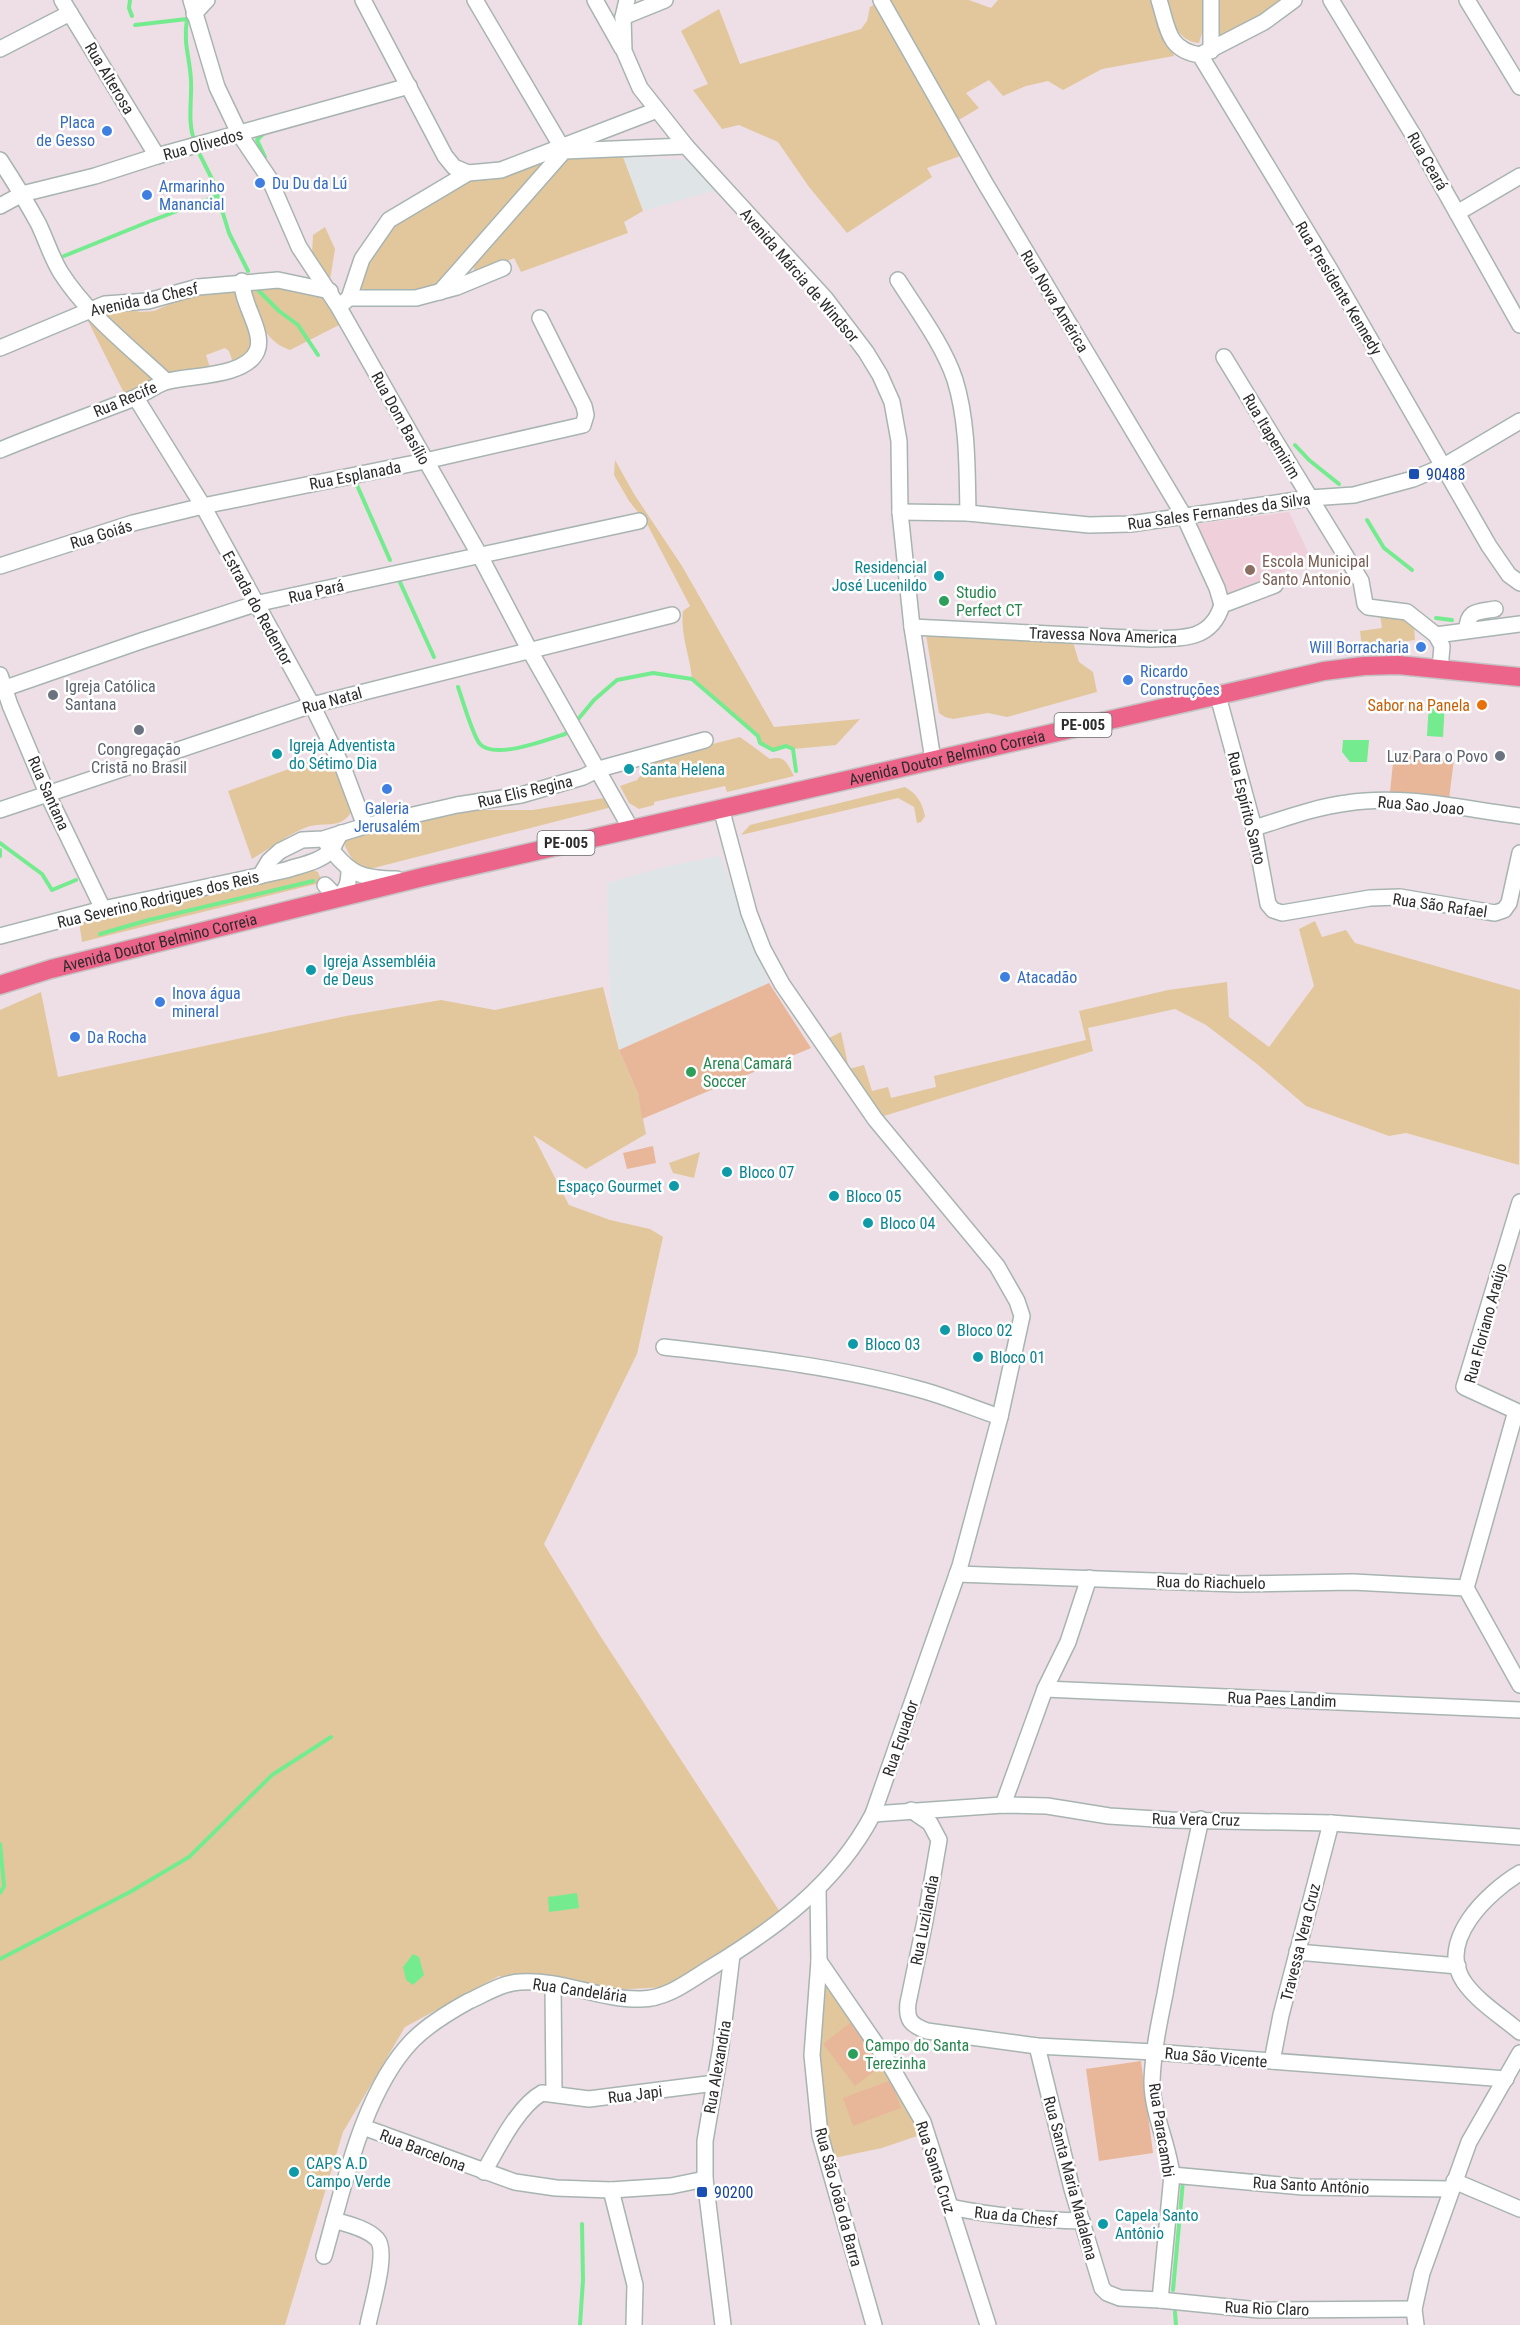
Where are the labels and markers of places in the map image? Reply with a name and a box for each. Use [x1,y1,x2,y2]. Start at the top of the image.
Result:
place label: Placa de Gesso [36,113,95,150]
marker: Placa de Gesso [100,124,114,138]
place label: Du Du da Lú [272,174,347,193]
marker: Du Du da Lú [253,176,267,190]
place label: Armarinho Manancial [159,177,225,214]
marker: Armarinho Manancial [140,188,154,202]
place label: 90488 [1426,465,1466,484]
marker: 90488 [1407,467,1421,481]
place label: Escola Municipal Santo Antonio [1262,552,1369,589]
place label: Residencial José Lucenildo [832,558,927,595]
marker: Escola Municipal Santo Antonio [1243,563,1257,577]
marker: Residencial José Lucenildo [932,569,946,583]
place label: Studio Perfect CT [956,583,1023,620]
marker: Studio Perfect CT [937,594,951,608]
place label: Will Borracharia [1309,638,1409,657]
marker: Will Borracharia [1414,640,1428,654]
place label: Ricardo Construções [1140,662,1220,699]
marker: Ricardo Construções [1121,673,1135,687]
place label: Igreja Católica Santana [65,677,156,714]
marker: Igreja Católica Santana [46,688,60,702]
place label: Sabor na Panela [1367,696,1470,715]
marker: Sabor na Panela [1475,698,1489,712]
marker: Congregação Cristã no Brasil [132,723,146,737]
place label: Igreja Adventista do Sétimo Dia [289,736,395,773]
place label: Congregação Cristã no Brasil [91,740,187,777]
marker: Igreja Adventista do Sétimo Dia [270,747,284,761]
place label: Luz Para o Povo [1387,747,1488,766]
marker: Luz Para o Povo [1493,749,1507,763]
place label: Santa Helena [641,760,725,779]
marker: Santa Helena [622,762,636,776]
marker: Galeria Jerusalém [380,782,394,796]
place label: Galeria Jerusalém [354,799,420,836]
place label: Igreja Assembléia de Deus [323,952,436,989]
marker: Igreja Assembléia de Deus [304,963,318,977]
place label: Atacadão [1017,968,1077,987]
marker: Atacadão [998,970,1012,984]
place label: Inova água mineral [172,984,241,1021]
marker: Inova água mineral [153,995,167,1009]
place label: Da Rocha [87,1028,147,1047]
marker: Da Rocha [68,1030,82,1044]
place label: Arena Camará Soccer [703,1054,792,1091]
marker: Arena Camará Soccer [684,1065,698,1079]
place label: Bloco 07 [739,1163,794,1182]
marker: Bloco 07 [720,1165,734,1179]
place label: Espaço Gourmet [558,1177,662,1196]
marker: Espaço Gourmet [667,1179,681,1193]
place label: Bloco 05 [846,1187,901,1206]
marker: Bloco 05 [827,1189,841,1203]
place label: Bloco 04 [880,1214,935,1233]
marker: Bloco 04 [861,1216,875,1230]
place label: Bloco 02 [957,1321,1012,1340]
marker: Bloco 02 [938,1323,952,1337]
place label: Bloco 03 [865,1335,920,1354]
marker: Bloco 03 [846,1337,860,1351]
place label: Bloco 01 [990,1348,1045,1367]
marker: Bloco 01 [971,1350,985,1364]
place label: Campo do Santa Terezinha [865,2036,969,2073]
marker: Campo do Santa Terezinha [846,2047,860,2061]
place label: CAPS A.D Campo Verde [306,2154,391,2191]
marker: CAPS A.D Campo Verde [287,2165,301,2179]
place label: 90200 [714,2183,754,2202]
marker: 90200 [695,2185,709,2199]
place label: Capela Santo Antônio [1115,2206,1198,2243]
marker: Capela Santo Antônio [1096,2217,1110,2231]

